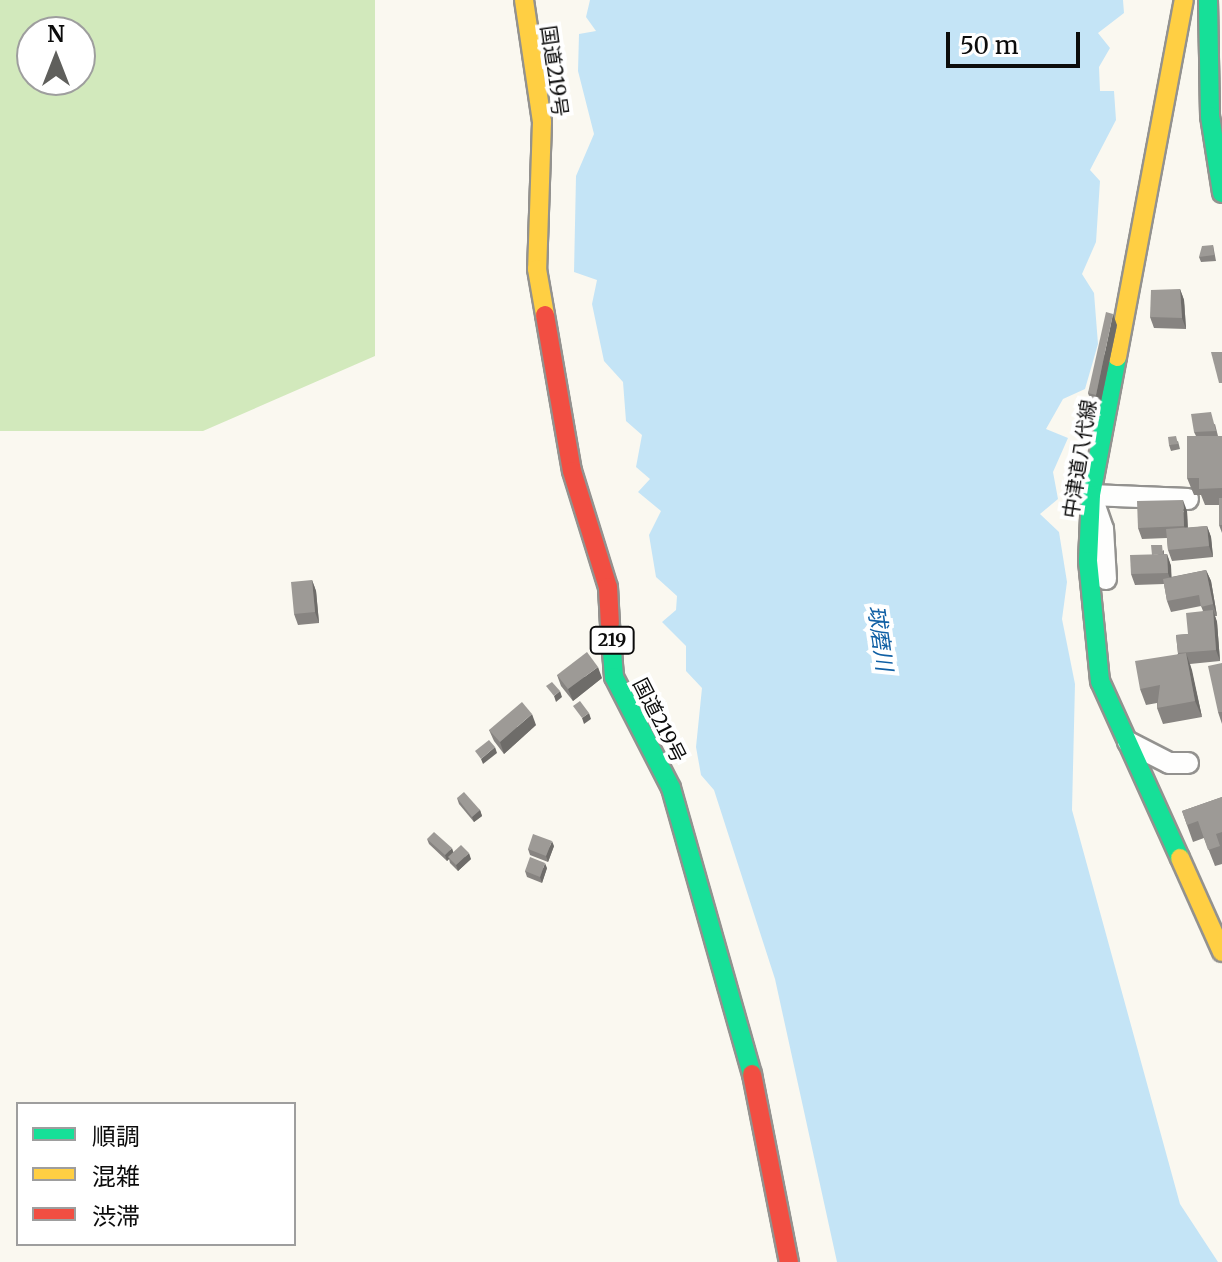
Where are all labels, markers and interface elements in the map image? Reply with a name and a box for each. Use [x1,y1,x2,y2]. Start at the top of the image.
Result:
north arrow [16,16,96,96]
scale bar [950,16,1084,66]
text: N [47,20,65,48]
street label: 国道219号 [537,24,573,118]
text: 50 m [960,30,1019,61]
street label: 中津道八代線 [1058,398,1100,520]
water label: 球磨川 [862,603,898,673]
road number: 219 [588,626,636,654]
street label: 国道219号 [629,674,691,766]
legend [16,1102,296,1246]
text: 順調 [92,1121,140,1152]
text: 混雑 [92,1161,140,1192]
text: 渋滞 [92,1201,140,1232]

